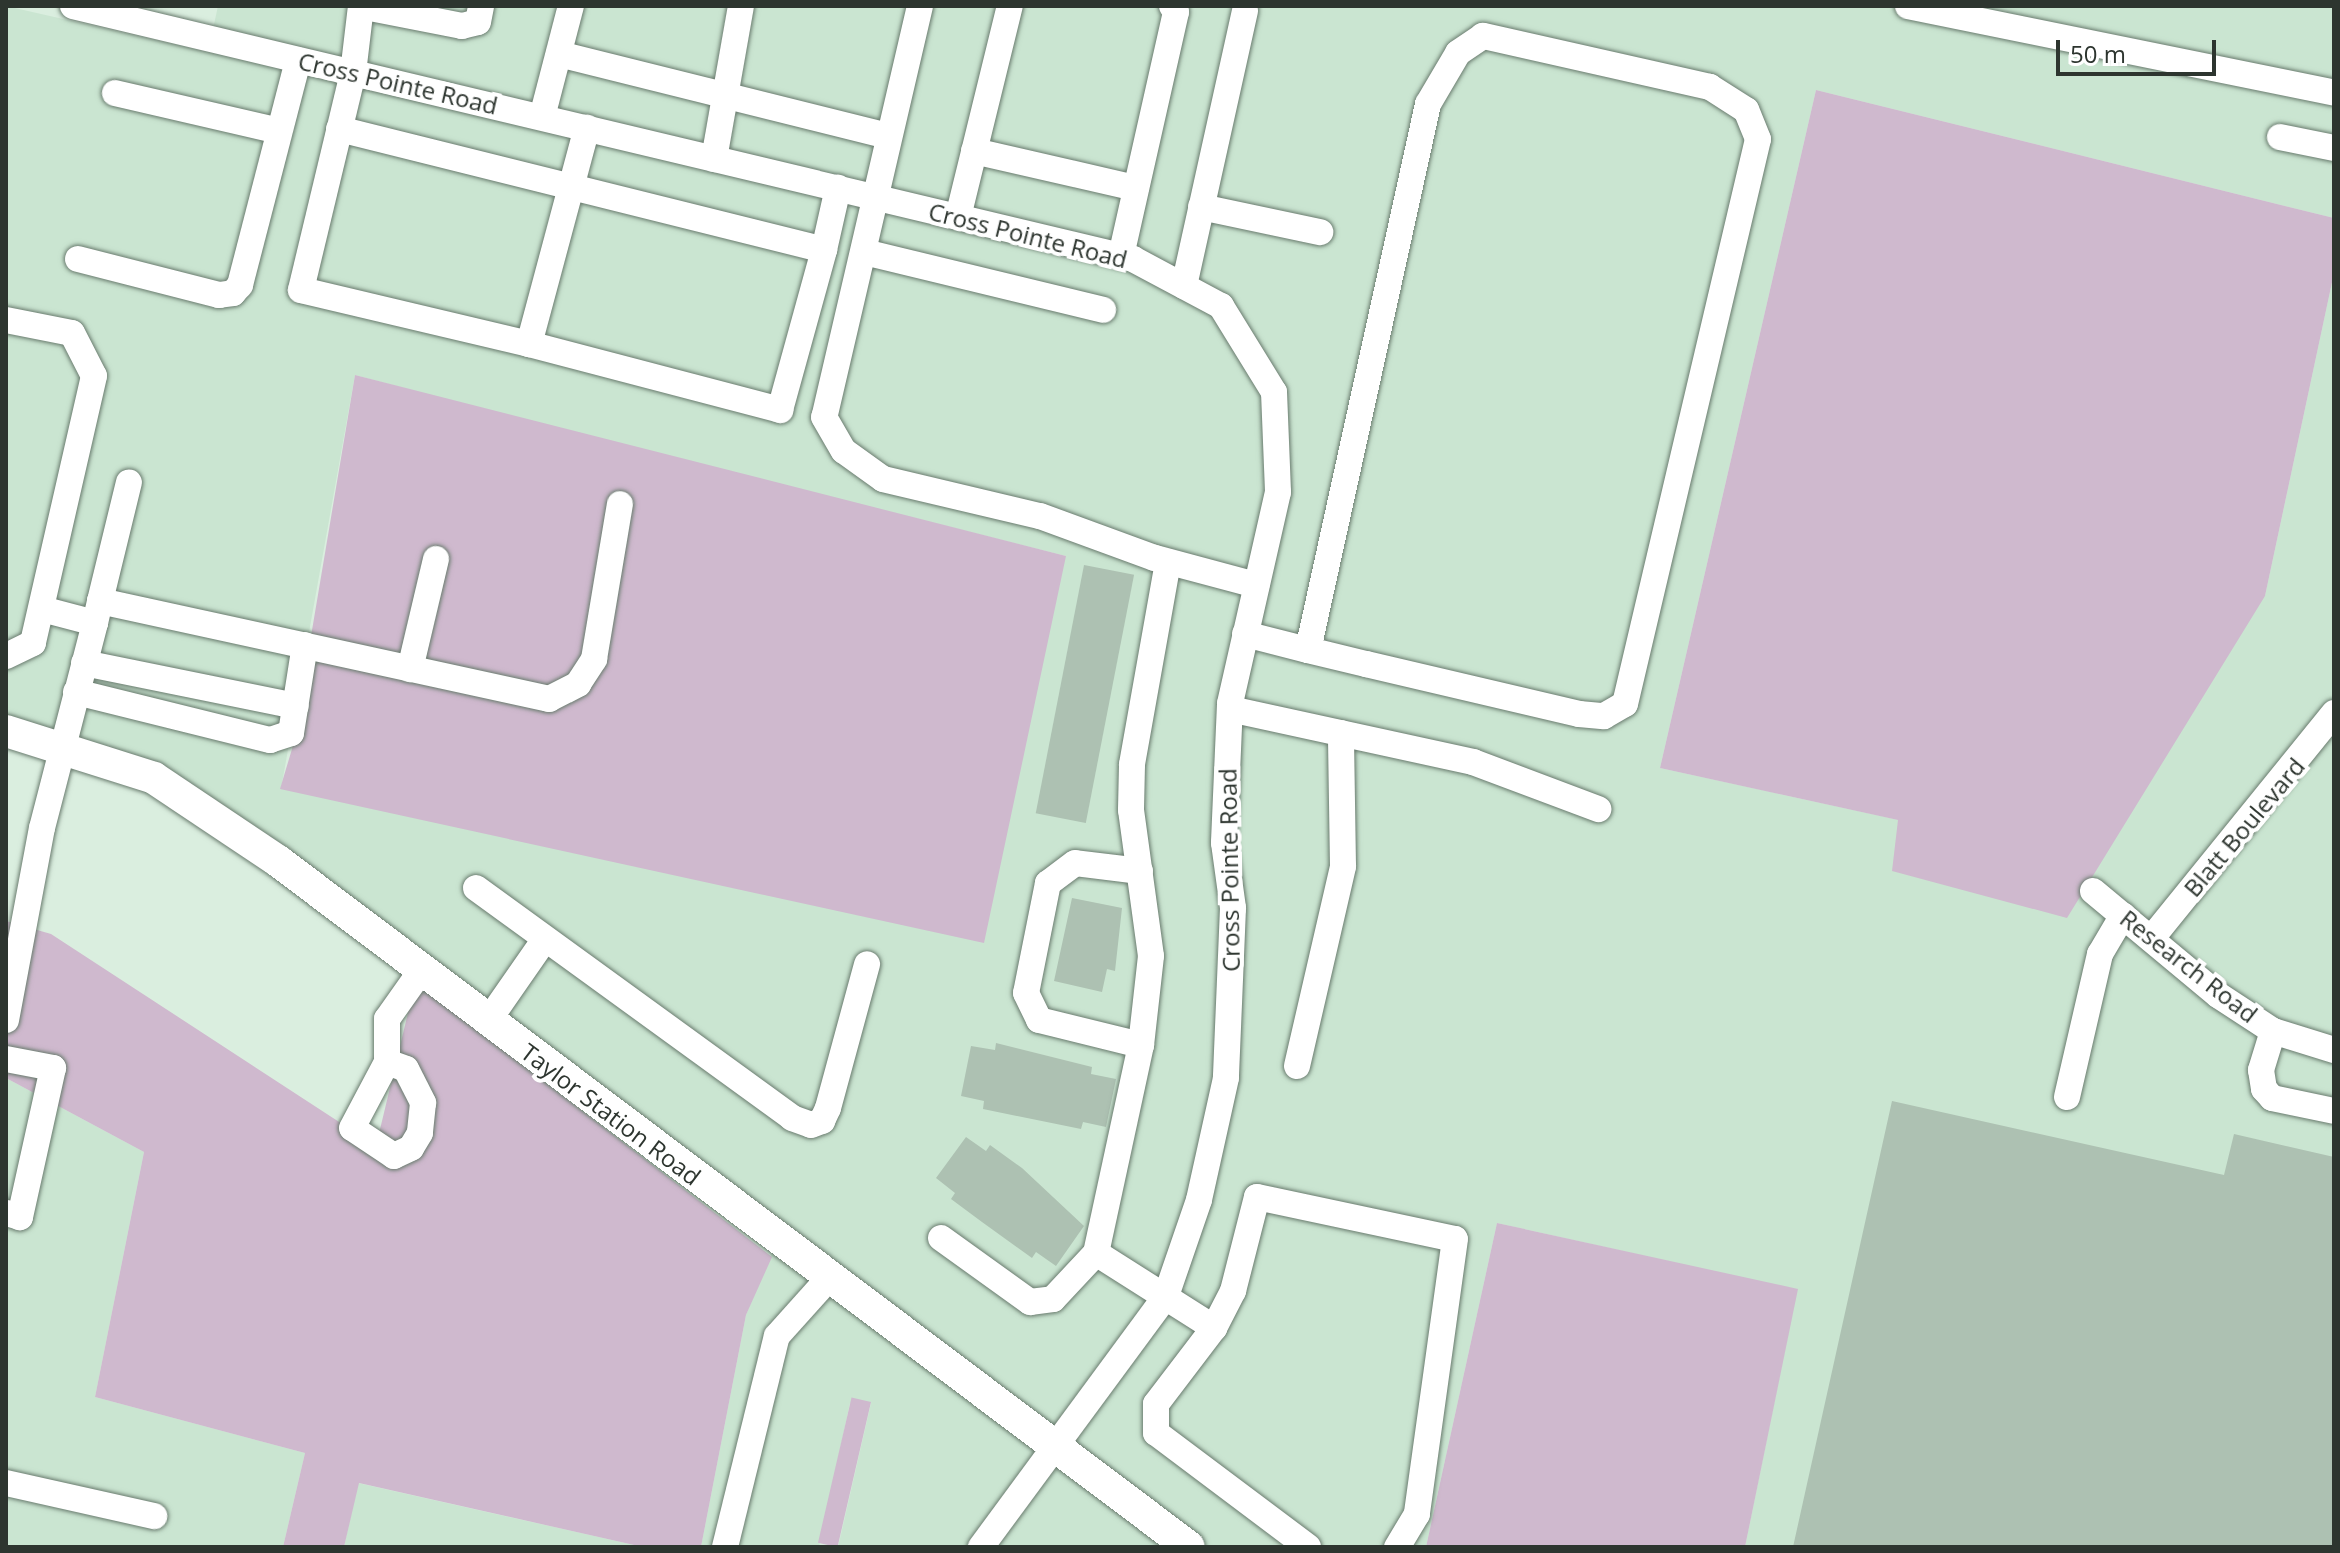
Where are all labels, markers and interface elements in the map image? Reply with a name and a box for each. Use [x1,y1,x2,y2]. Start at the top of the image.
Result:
scale bar [2060,24,2220,74]
text: 50 m [2070,37,2126,70]
street label: Cross Pointe Road [296,46,500,120]
street label: Cross Pointe Road [926,196,1130,274]
street label: Blatt Boulevard [2178,752,2310,902]
street label: Cross Pointe Road [1213,768,1245,972]
street label: Research Road [2115,904,2263,1028]
street label: Taylor Station Road [516,1037,706,1191]

